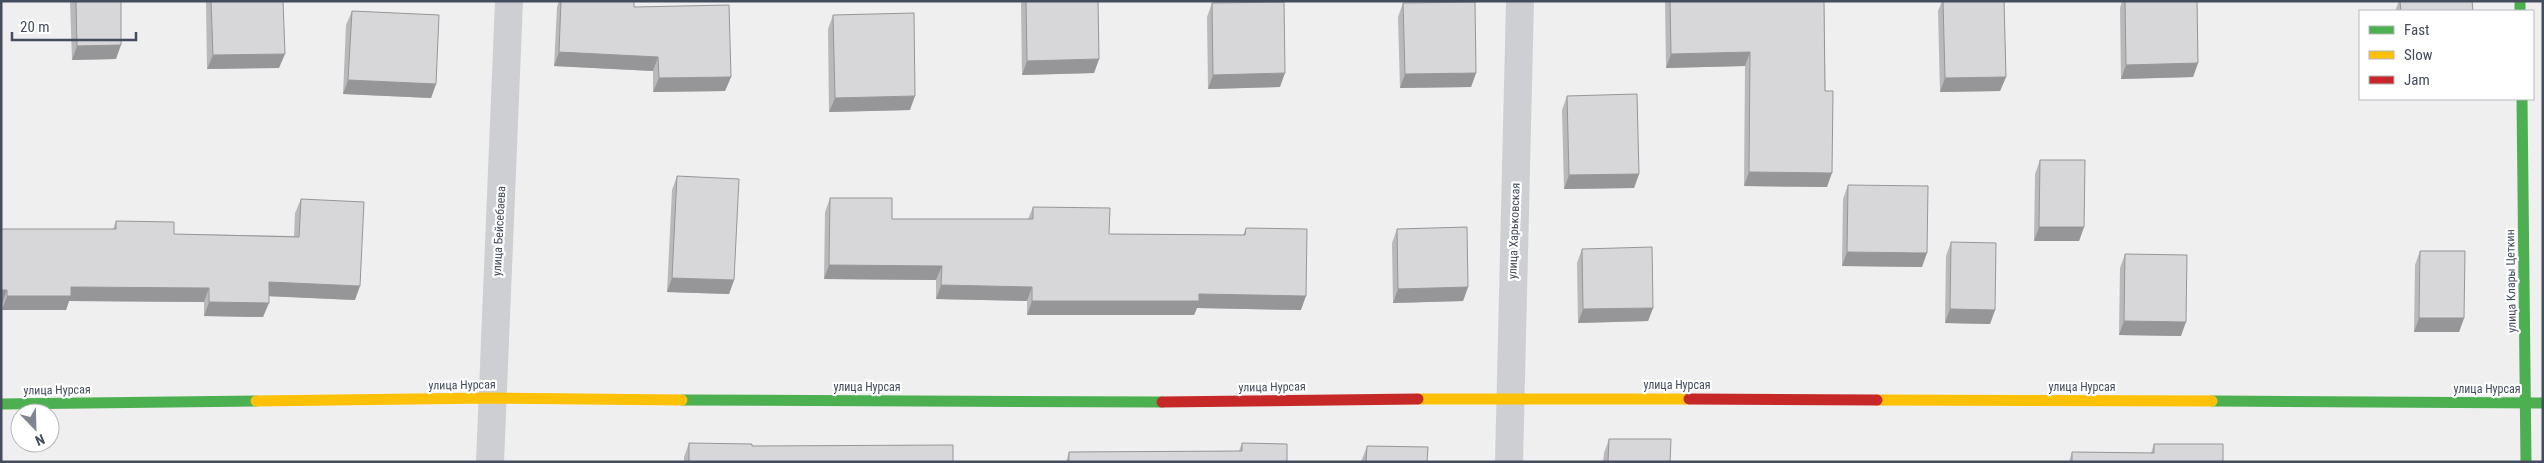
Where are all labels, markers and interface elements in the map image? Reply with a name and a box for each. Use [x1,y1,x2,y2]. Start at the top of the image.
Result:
scale bar [12,10,136,42]
legend [2359,10,2534,100]
text: 20 m [20,18,50,36]
text: Fast [2404,21,2429,39]
text: Slow [2404,46,2433,64]
text: Jam [2404,71,2430,89]
street label: улица Харьковская [1505,183,1523,279]
street label: улица Бейсебаева [490,185,508,276]
street label: улица Клары Цеткин [2503,229,2519,333]
street label: улица Нурсая [428,377,496,393]
street label: улица Нурсая [1643,378,1711,392]
street label: улица Нурсая [1238,379,1306,395]
street label: улица Нурсая [833,380,901,394]
street label: улица Нурсая [2048,380,2116,394]
street label: улица Нурсая [23,382,91,398]
street label: улица Нурсая [2453,382,2521,396]
north arrow [10,403,60,453]
text: N [33,431,47,449]

